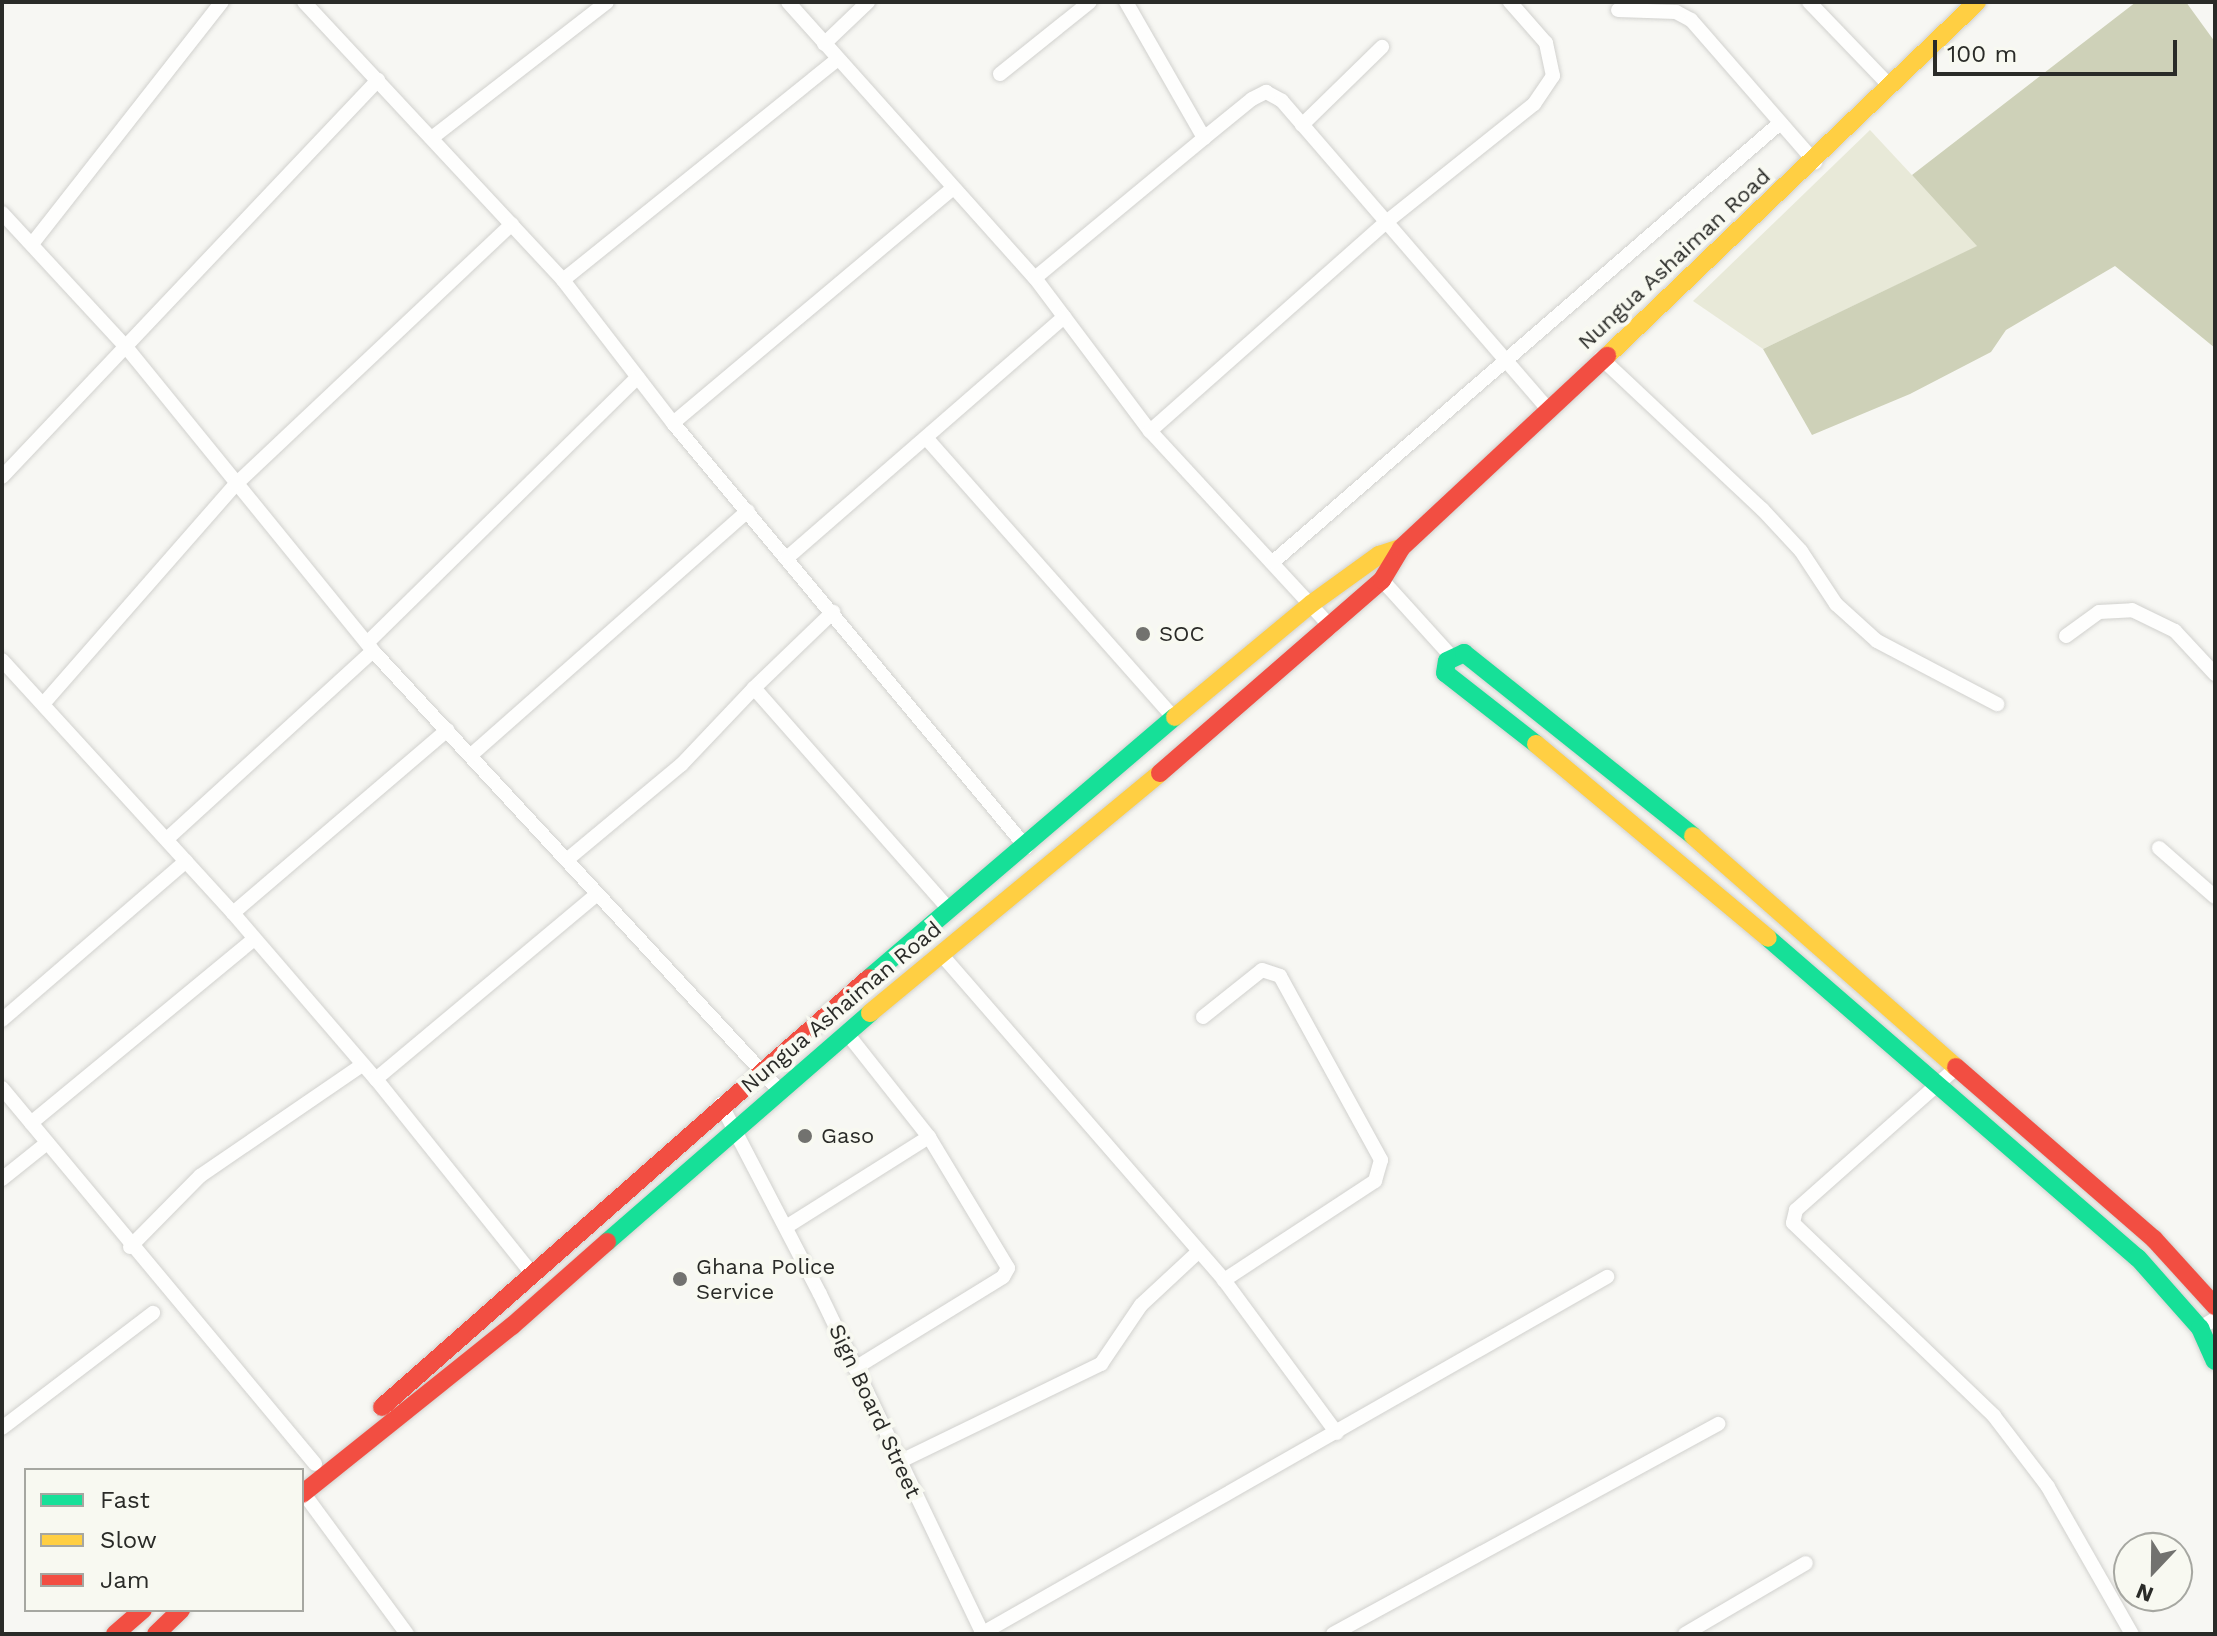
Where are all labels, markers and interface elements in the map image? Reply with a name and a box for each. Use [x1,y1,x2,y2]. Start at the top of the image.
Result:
scale bar [1937,24,2181,74]
text: 100 m [1947,40,2017,68]
street label: Nungua Ashaiman Road [1572,163,1776,355]
place label: SOC [1159,621,1205,647]
marker: SOC [1134,625,1152,643]
street label: Nungua Ashaiman Road [735,915,947,1099]
place label: Gaso [821,1123,874,1149]
marker: Gaso [796,1127,814,1145]
place label: Ghana Police Service [696,1253,836,1304]
marker: Ghana Police Service [671,1270,689,1288]
street label: Sign Board Street [823,1320,927,1502]
legend [24,1468,304,1612]
text: Fast [100,1486,150,1514]
text: Slow [100,1526,157,1554]
north arrow [2113,1532,2193,1612]
text: Jam [100,1566,150,1594]
text: N [2132,1578,2157,1608]

